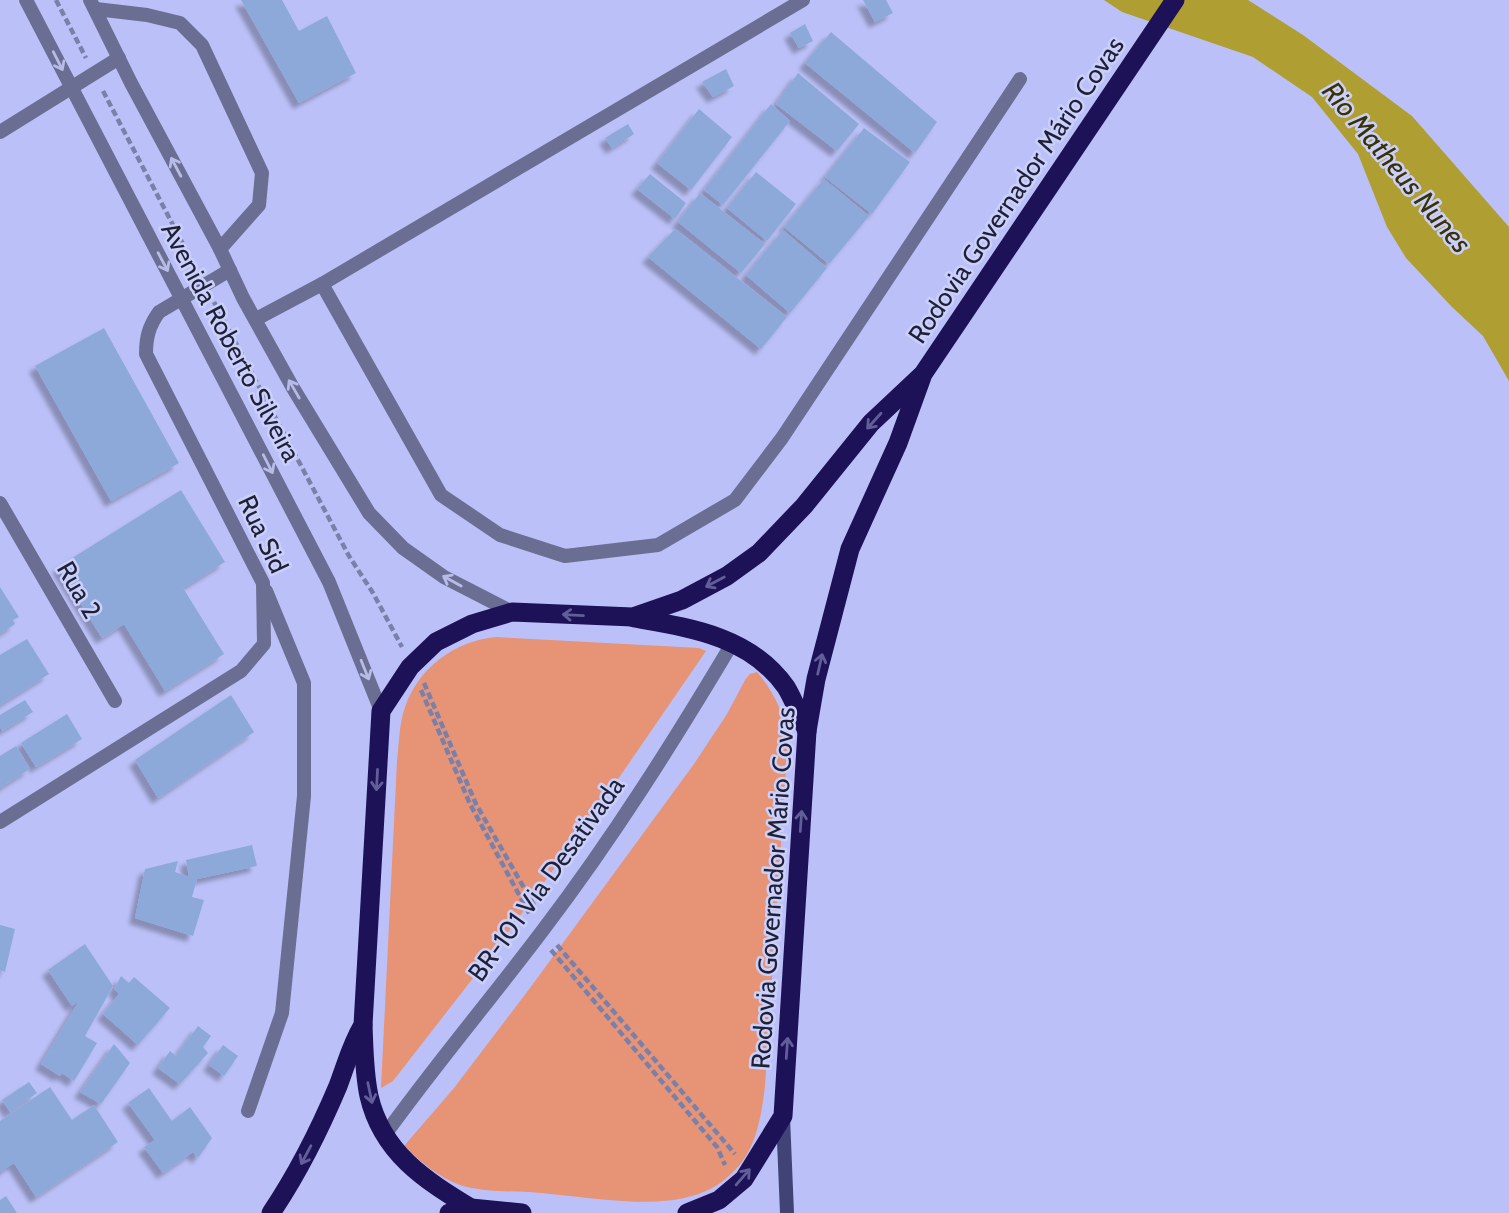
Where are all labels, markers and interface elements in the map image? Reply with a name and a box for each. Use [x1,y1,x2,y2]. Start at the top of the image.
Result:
street label: Rodovia Governador Mário Covas [901,30,1131,349]
one-way arrow [51,50,65,71]
water label: Rio Matheus Nunes [1315,74,1479,260]
one-way arrow [169,157,182,178]
street label: Avenida Roberto Silveira [154,217,308,468]
one-way arrow [156,252,170,272]
one-way arrow [287,380,301,400]
one-way arrow [866,412,882,430]
one-way arrow [262,453,275,474]
street label: Rua Sid [231,490,295,578]
street label: Rua 2 [50,556,108,624]
one-way arrow [442,574,462,588]
one-way arrow [706,575,726,589]
one-way arrow [561,608,584,621]
one-way arrow [814,653,827,676]
one-way arrow [359,658,372,680]
street label: Rodovia Governador Mário Covas [744,706,802,1070]
one-way arrow [370,768,383,790]
street label: BR-101 Via Desativada [461,770,631,988]
one-way arrow [795,810,808,833]
one-way arrow [781,1037,794,1060]
one-way arrow [363,1081,377,1104]
one-way arrow [299,1144,312,1165]
one-way arrow [735,1168,751,1186]

